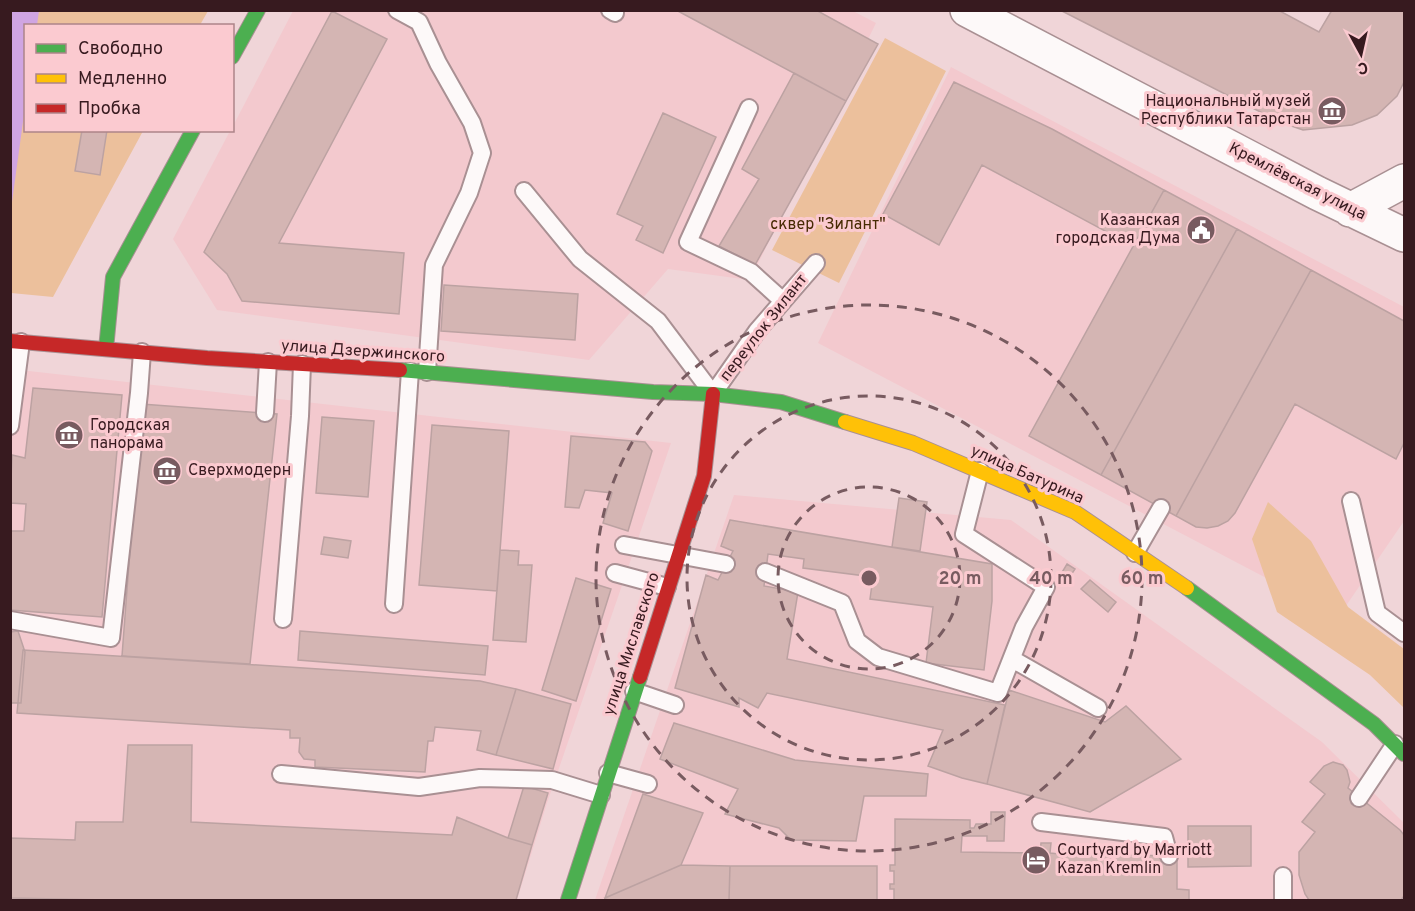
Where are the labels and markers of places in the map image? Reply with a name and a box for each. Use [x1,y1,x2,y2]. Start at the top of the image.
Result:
place label: Национальный музей Республики Татарстан [1141,92,1311,130]
museum icon: Национальный музей Республики Татарстан [1316,95,1348,127]
place label: Казанская городская Дума [1055,211,1180,249]
public building icon: Казанская городская Дума [1185,214,1217,246]
place label: Городская панорама [90,416,170,454]
museum icon: Городская панорама [53,419,85,451]
museum icon: Сверхмодерн [151,455,183,487]
place label: Сверхмодерн [188,461,291,481]
centre of rings [859,568,879,588]
place label: Courtyard by Marriott Kazan Kremlin [1057,841,1212,879]
hotel icon: Courtyard by Marriott Kazan Kremlin [1020,844,1052,876]

